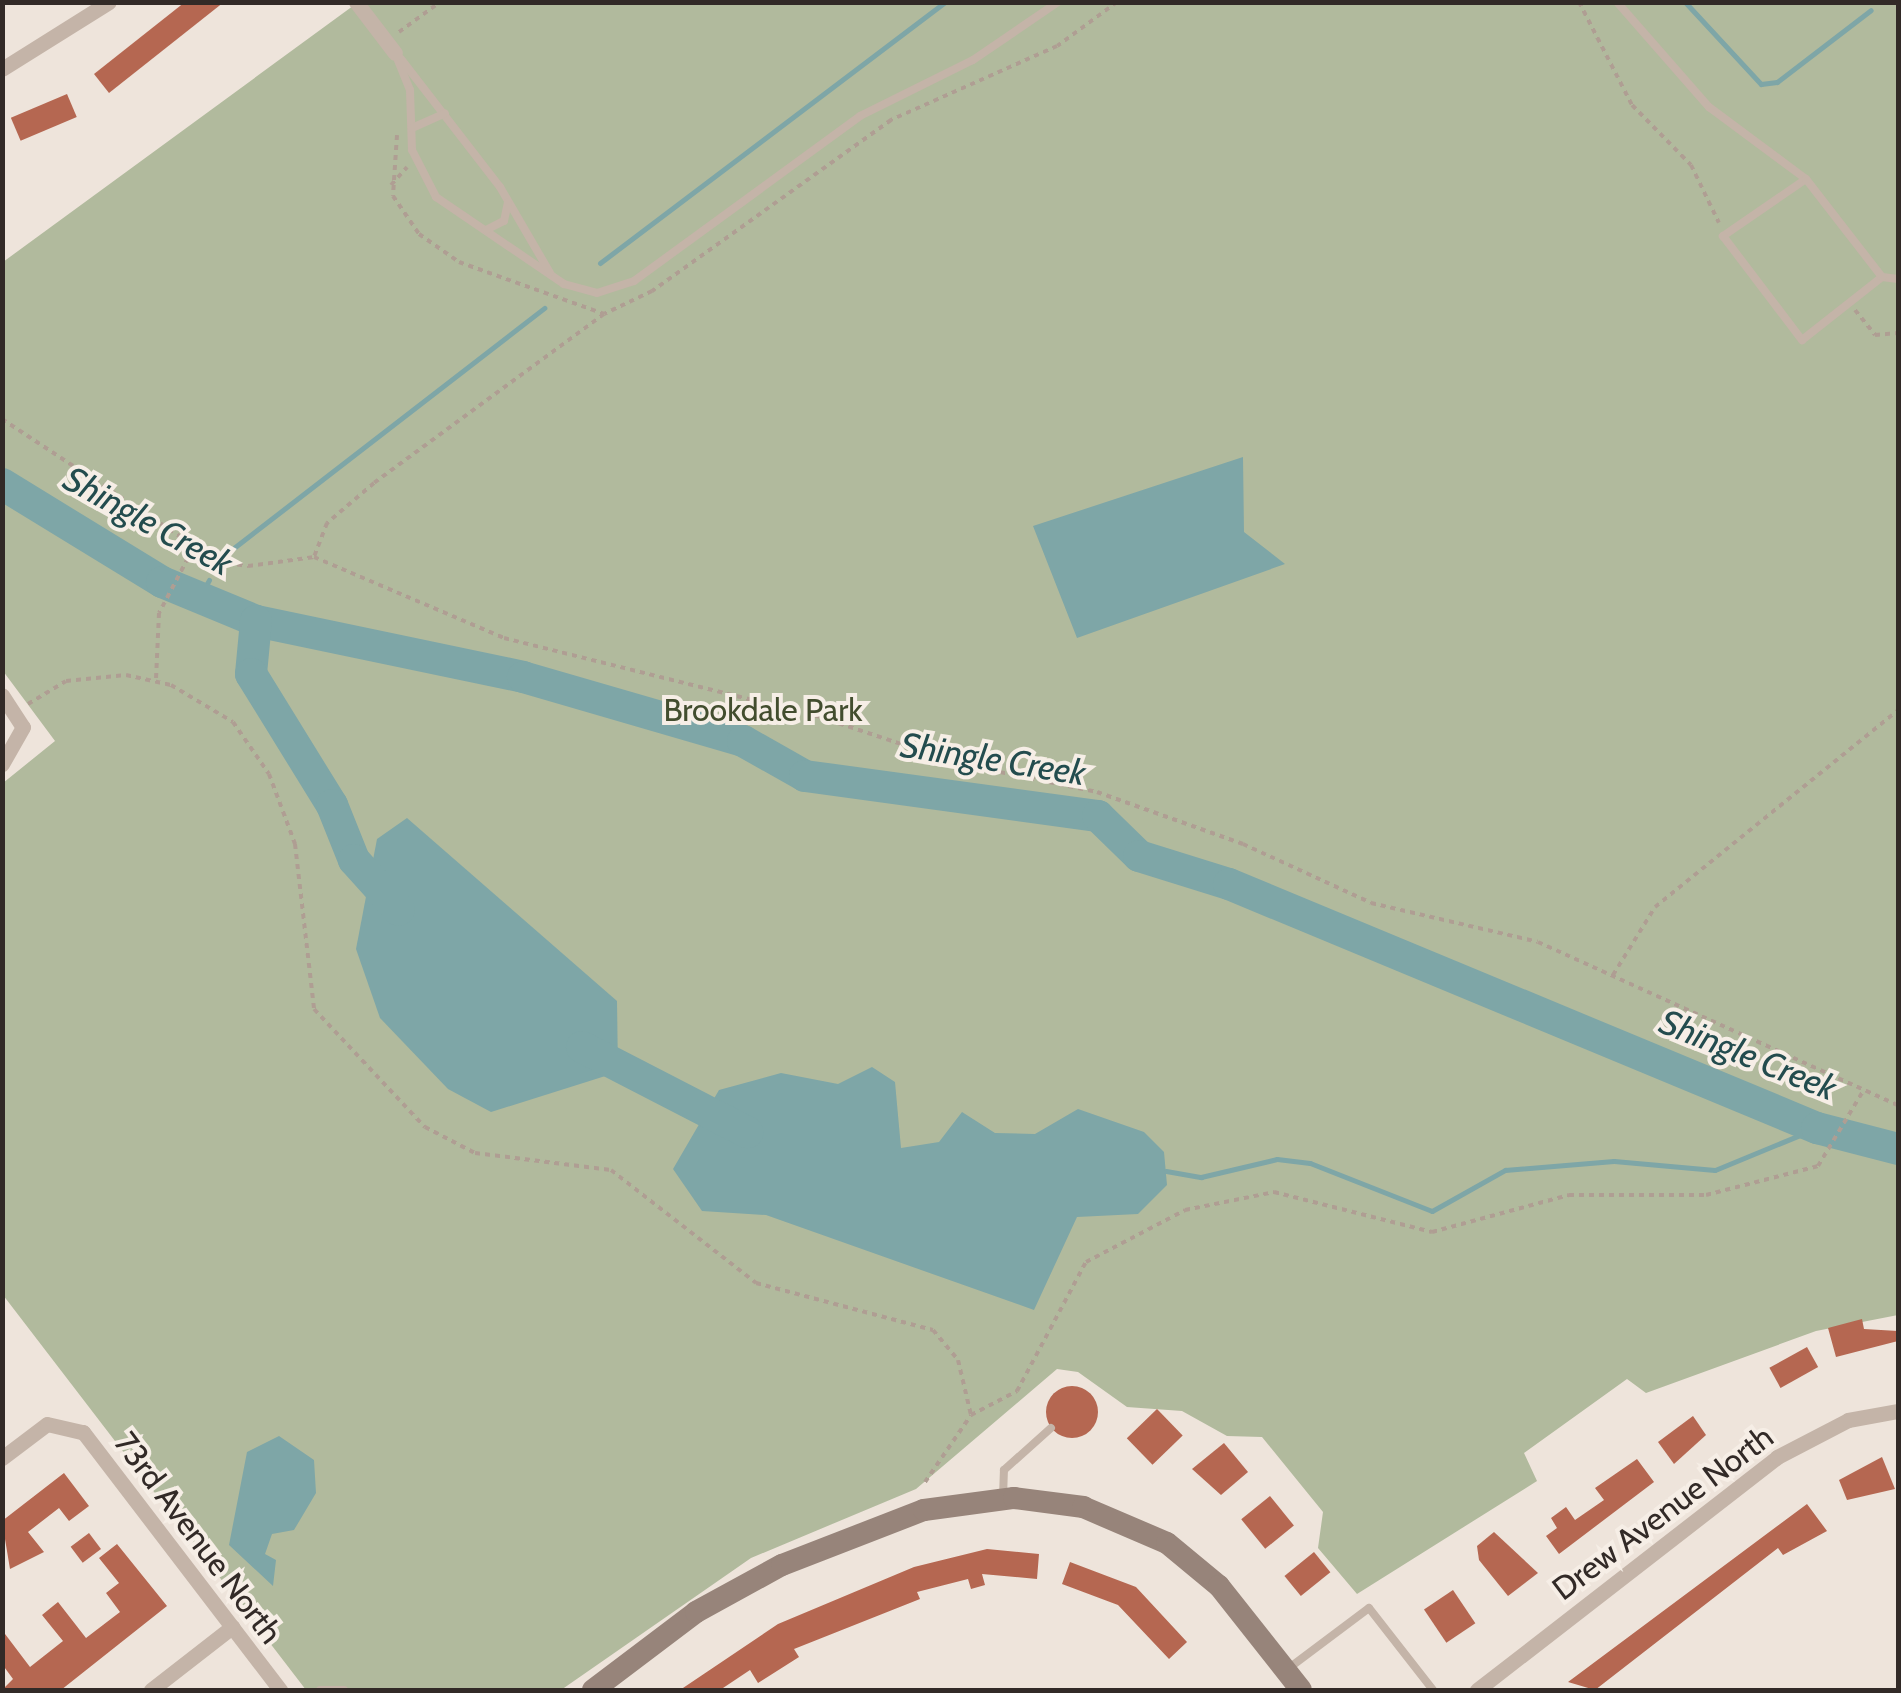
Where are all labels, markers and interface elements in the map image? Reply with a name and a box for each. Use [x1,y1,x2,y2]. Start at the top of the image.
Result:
water label: Shingle Creek [56,457,240,585]
park label: Brookdale Park [663,691,863,729]
water label: Shingle Creek [898,724,1088,794]
water label: Shingle Creek [1654,1001,1842,1109]
street label: Drew Avenue North [1545,1418,1781,1608]
street label: 73rd Avenue North [106,1425,290,1651]

